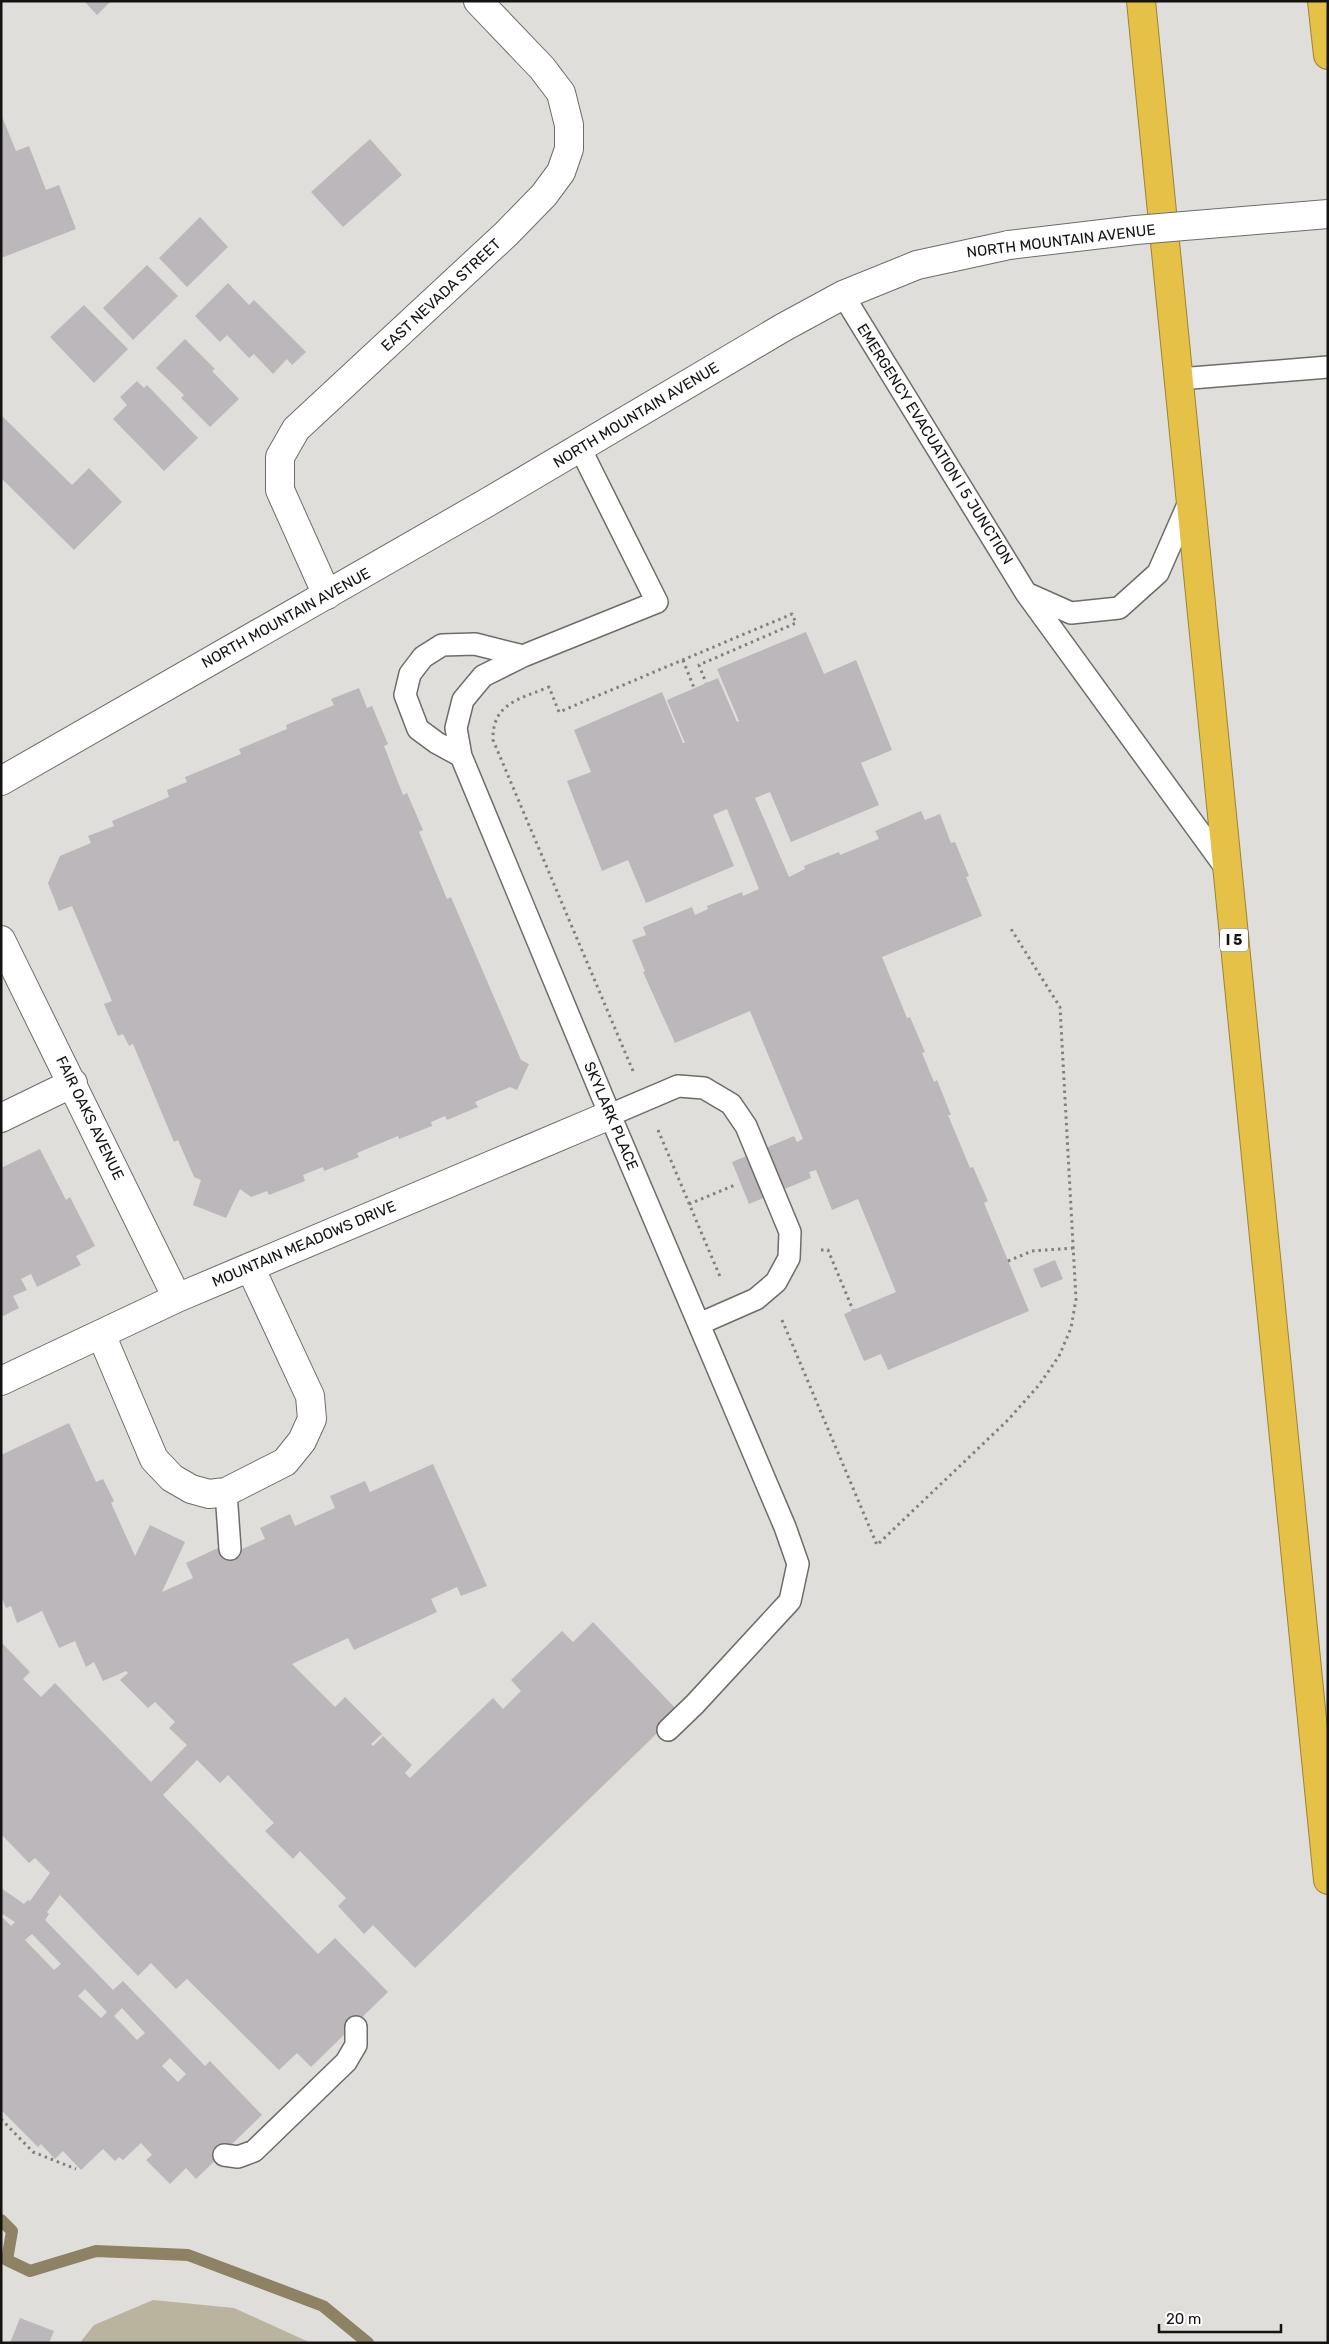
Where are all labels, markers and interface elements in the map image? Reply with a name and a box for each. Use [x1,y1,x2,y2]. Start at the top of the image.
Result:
street label: NORTH MOUNTAIN AVENUE [966,220,1156,262]
street label: EAST NEVADA STREET [378,235,505,355]
street label: EMERGENCY EVACUATION I 5 JUNCTION [853,320,1017,568]
street label: NORTH MOUNTAIN AVENUE [550,358,722,472]
street label: NORTH MOUNTAIN AVENUE [199,564,373,672]
road number: I 5 [1220,928,1248,952]
street label: FAIR OAKS AVENUE [52,1053,128,1183]
street label: SKYLARK PLACE [580,1059,642,1173]
street label: MOUNTAIN MEADOWS DRIVE [209,1197,399,1291]
scale bar [1159,2302,1282,2334]
text: 20 m [1166,2310,1201,2328]

